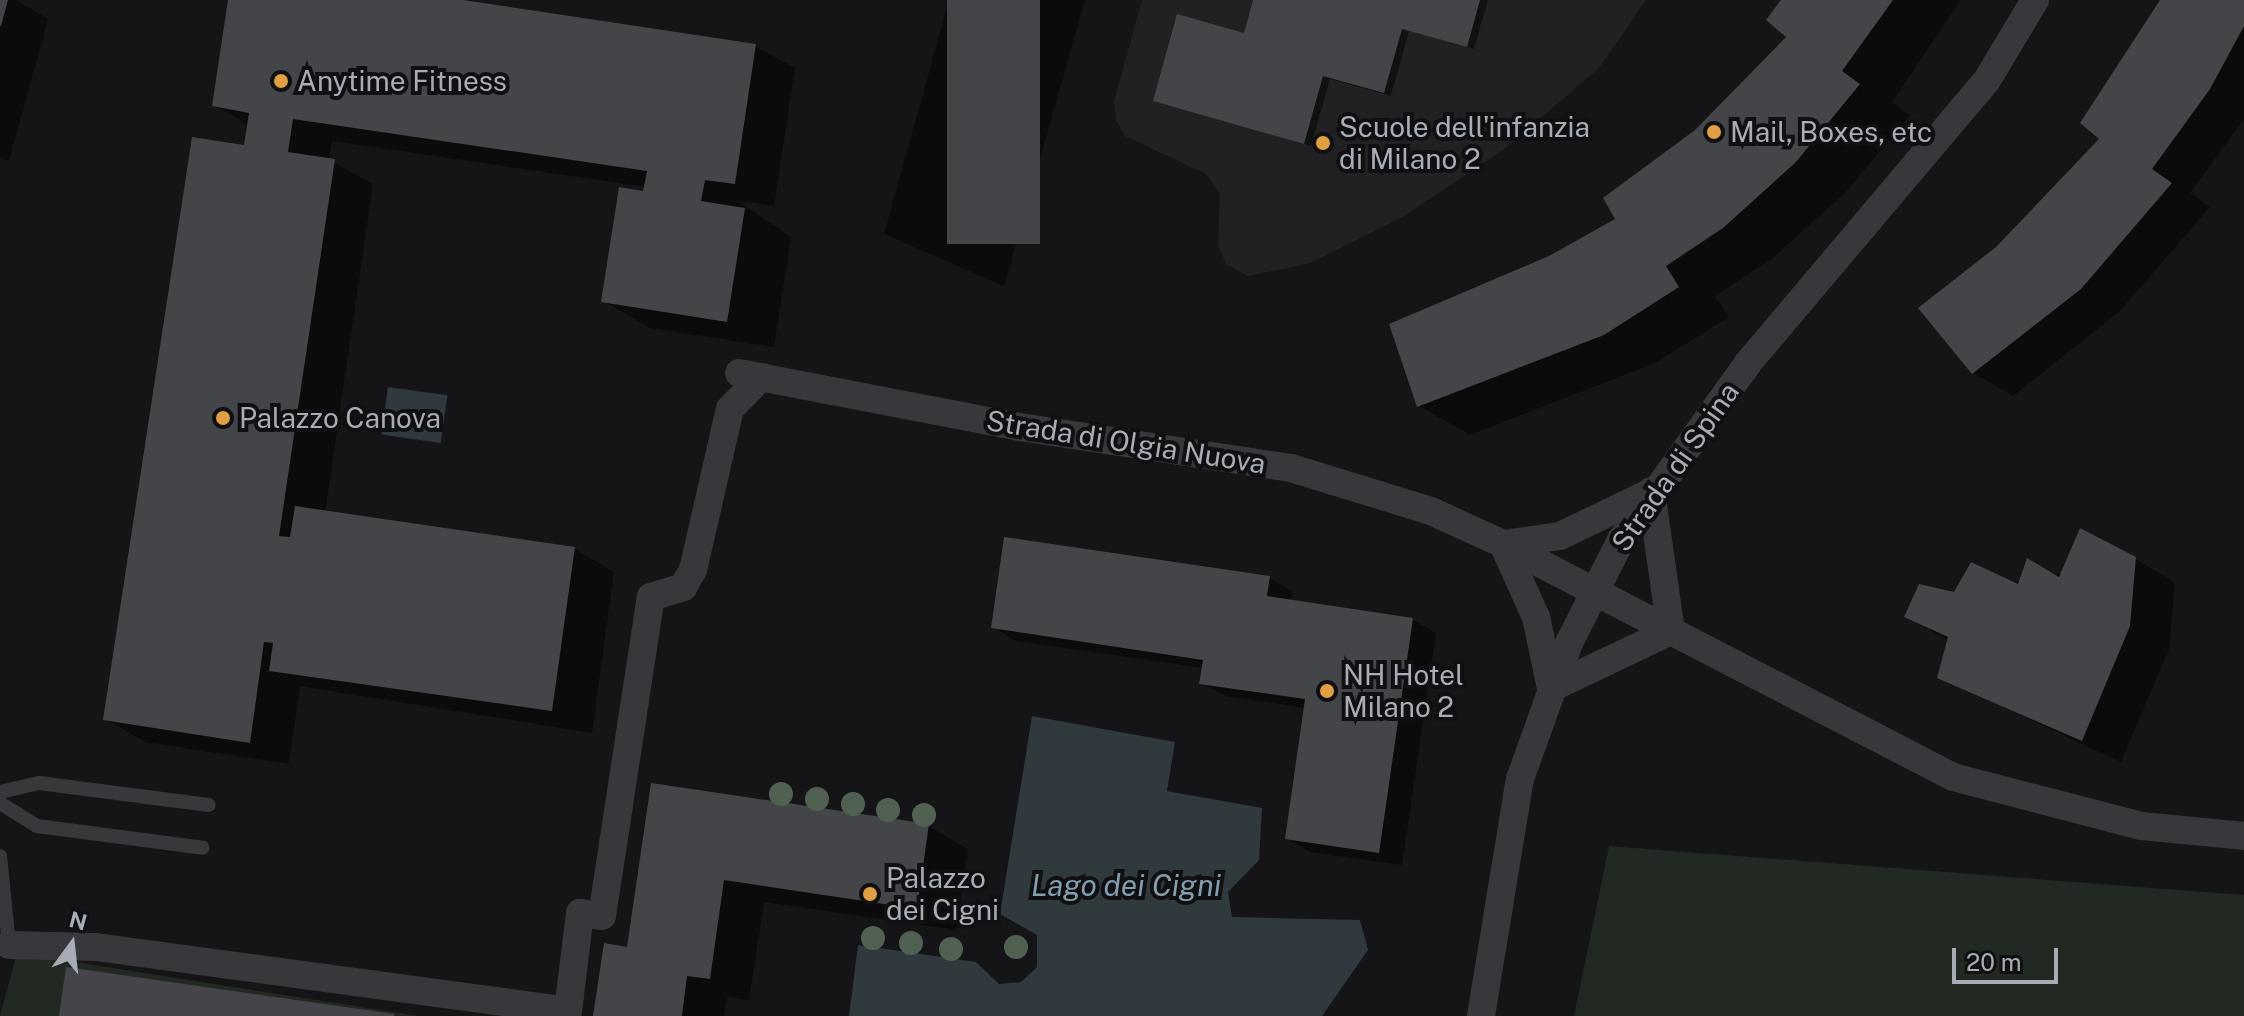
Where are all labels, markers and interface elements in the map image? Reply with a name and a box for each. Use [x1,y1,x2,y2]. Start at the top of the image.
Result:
place label: Anytime Fitness [297,64,507,98]
marker: Anytime Fitness [272,72,290,90]
place label: Scuole dell'infanzia di Milano 2 [1339,110,1590,176]
place label: Mail, Boxes, etc [1730,115,1933,149]
marker: Mail, Boxes, etc [1705,123,1723,141]
marker: Scuole dell'infanzia di Milano 2 [1314,134,1332,152]
street label: Strada di Spina [1604,376,1746,558]
place label: Palazzo Canova [239,401,441,435]
street label: Strada di Olgia Nuova [984,403,1268,481]
marker: Palazzo Canova [214,409,232,427]
place label: NH Hotel Milano 2 [1343,658,1464,724]
marker: NH Hotel Milano 2 [1318,682,1336,700]
place label: Palazzo dei Cigni [886,861,999,927]
water label: Lago dei Cigni [1031,867,1221,903]
marker: Palazzo dei Cigni [861,885,879,903]
north arrow [32,904,112,984]
text: N [67,906,90,936]
scale bar [1956,932,2062,982]
text: 20 m [1966,948,2022,976]

